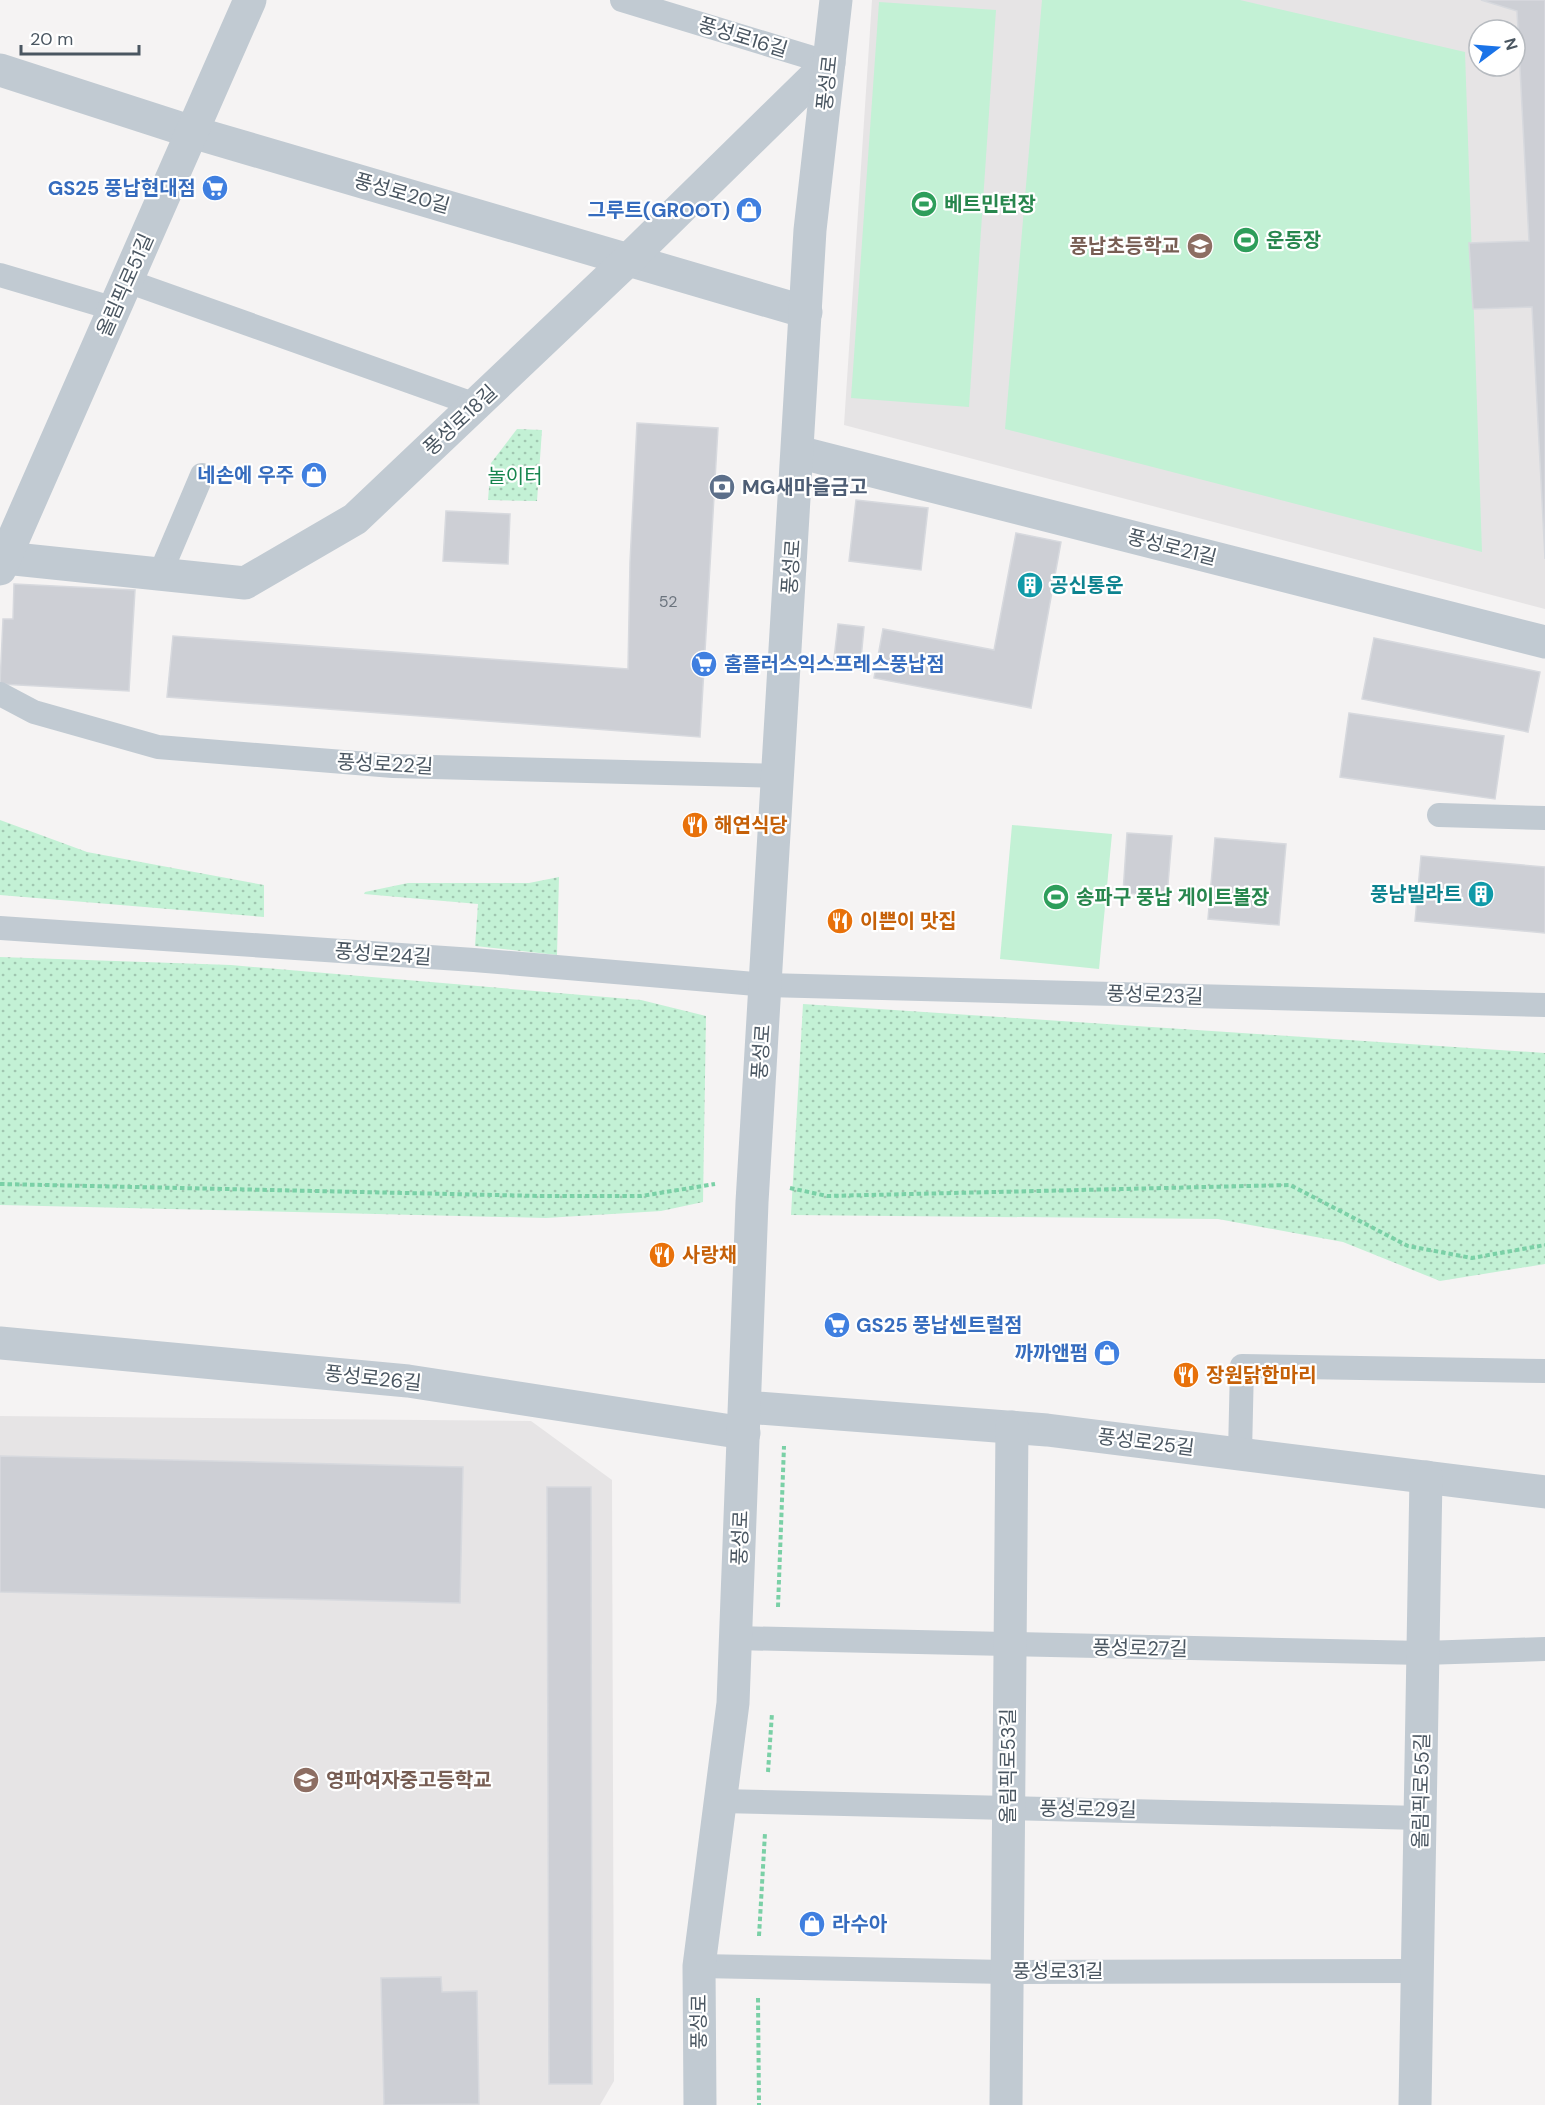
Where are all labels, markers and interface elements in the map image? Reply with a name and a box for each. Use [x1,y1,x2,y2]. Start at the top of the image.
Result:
street label: 풍성로16길 [695,11,791,63]
scale bar [21,18,140,56]
north arrow [1467,18,1527,78]
text: 20 m [30,27,73,51]
text: N [1499,35,1523,53]
street label: 풍성로 [811,54,843,112]
street label: 풍성로20길 [351,167,453,219]
supermarket icon: GS25 풍납현대점 [200,173,230,203]
place label: GS25 풍납현대점 [48,175,196,201]
sports icon: 베트민턴장 [909,189,939,219]
place label: 베트민턴장 [944,191,1036,217]
shop icon: 그루트(GROOT) [734,195,764,225]
place label: 그루트(GROOT) [588,197,730,223]
sports icon: 운동장 [1231,225,1261,255]
place label: 운동장 [1266,227,1321,253]
street label: 올림픽로51길 [91,229,159,341]
school or university icon: 풍납초등학교 [1185,231,1215,261]
place label: 풍납초등학교 [1070,233,1180,259]
street label: 풍성로18길 [417,379,503,461]
shop icon: 네손에 우주 [299,460,329,490]
place label: 네손에 우주 [197,462,294,488]
park label: 놀이터 [487,463,543,489]
bank icon: MG새마을금고 [707,472,737,502]
place label: MG새마을금고 [742,474,867,500]
street label: 풍성로21길 [1125,523,1219,571]
street label: 풍성로 [776,539,806,595]
building icon: 공신통운 [1015,570,1045,600]
place label: 공신통운 [1050,572,1124,598]
house number: 52 [659,591,677,612]
supermarket icon: 홈플러스익스프레스풍납점 [689,649,719,679]
place label: 홈플러스익스프레스풍납점 [724,651,945,677]
street label: 풍성로22길 [336,748,434,780]
restaurant icon: 해연식당 [680,810,710,840]
place label: 해연식당 [714,812,788,838]
building icon: 풍남빌라트 [1466,879,1496,909]
place label: 풍남빌라트 [1370,881,1462,907]
sports icon: 송파구 풍납 게이트볼장 [1041,882,1071,912]
place label: 송파구 풍납 게이트볼장 [1076,884,1269,910]
restaurant icon: 이쁜이 맛집 [825,906,855,936]
place label: 이쁜이 맛집 [860,908,957,934]
street label: 풍성로24길 [334,938,432,970]
street label: 풍성로23길 [1106,980,1204,1010]
street label: 풍성로 [746,1024,776,1080]
restaurant icon: 사랑채 [647,1240,677,1270]
place label: 사랑채 [682,1242,737,1268]
supermarket icon: GS25 풍납센트럴점 [822,1310,852,1340]
place label: GS25 풍납센트럴점 [856,1312,1023,1338]
shop icon: 까까앤펌 [1092,1338,1122,1368]
place label: 까까앤펌 [1014,1340,1088,1366]
street label: 풍성로26길 [323,1360,423,1396]
restaurant icon: 장원닭한마리 [1171,1360,1201,1390]
place label: 장원닭한마리 [1206,1362,1316,1388]
street label: 풍성로25길 [1096,1423,1196,1461]
street label: 풍성로 [726,1510,754,1566]
street label: 풍성로27길 [1092,1634,1188,1662]
street label: 올림픽로53길 [995,1708,1021,1824]
street label: 올림픽로55길 [1407,1733,1435,1849]
school or university icon: 영파여자중고등학교 [291,1765,321,1795]
place label: 영파여자중고등학교 [326,1767,492,1793]
street label: 풍성로29길 [1039,1795,1137,1823]
shop icon: 라수아 [797,1909,827,1939]
place label: 라수아 [832,1911,888,1937]
street label: 풍성로31길 [1012,1958,1104,1984]
street label: 풍성로 [686,1994,712,2050]

